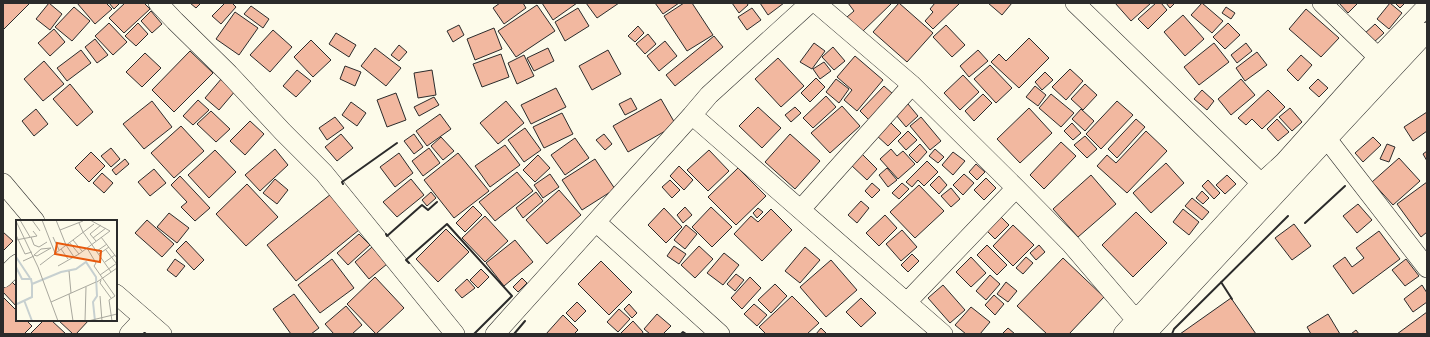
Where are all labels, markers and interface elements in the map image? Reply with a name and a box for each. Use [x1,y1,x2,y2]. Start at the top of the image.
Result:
inset map [16,220,117,321]

